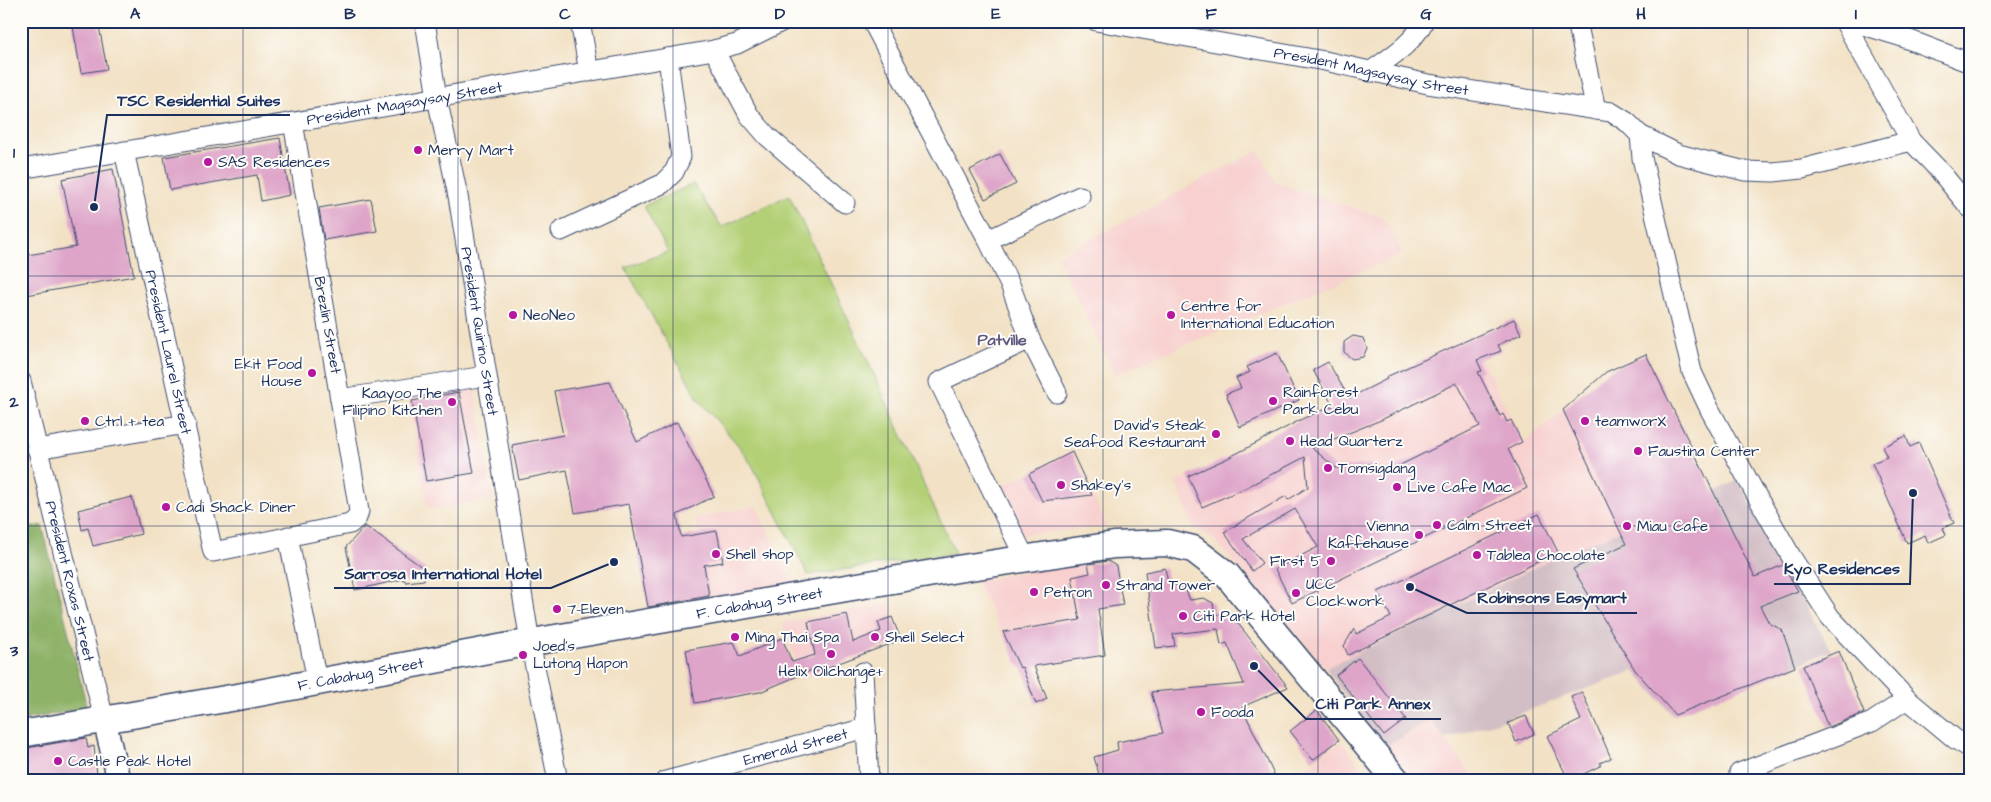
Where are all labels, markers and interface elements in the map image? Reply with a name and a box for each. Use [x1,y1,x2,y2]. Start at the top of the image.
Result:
text: A [130,3,141,25]
text: B [344,3,356,25]
text: C [559,3,571,25]
text: D [775,3,786,25]
text: E [991,3,1001,25]
text: F [1205,3,1217,25]
text: G [1420,3,1432,25]
text: H [1636,3,1646,25]
text: I [1855,3,1857,25]
street label: President Magsaysay Street [1272,42,1470,101]
street label: President Magsaysay Street [305,77,504,131]
callout: TSC Residential Suites [107,84,290,115]
text: TSC Residential Suites [116,90,281,112]
place label: Merry Mart [428,140,514,162]
text: 1 [13,142,16,164]
marker: Merry Mart [412,144,424,156]
place label: SAS Residences [218,152,330,173]
marker: SAS Residences [202,156,214,168]
street label: President Quirino Street [455,245,503,417]
street label: President Laurel Street [140,268,197,436]
street label: Brezlin Street [309,275,346,376]
place label: Centre for International Education [1181,296,1335,334]
place label: NeoNeo [523,305,575,326]
marker: NeoNeo [507,309,519,321]
marker: Centre for International Education [1165,309,1177,321]
district label: Patville [977,329,1027,351]
place label: Ekit Food House [235,354,302,392]
marker: Ekit Food House [306,367,318,379]
place label: Rainforest Park Cebu [1283,382,1359,420]
place label: Kaayoo The Filipino Kitchen [342,383,442,421]
text: 2 [8,391,19,413]
marker: Rainforest Park Cebu [1267,395,1279,407]
marker: Kaayoo The Filipino Kitchen [446,396,458,408]
place label: Ctrl + tea [95,411,164,432]
place label: teamworX [1595,411,1666,432]
marker: Ctrl + tea [79,415,91,427]
place label: David's Steak Seafood Restaurant [1064,415,1206,453]
marker: teamworX [1579,415,1591,427]
marker: David's Steak Seafood Restaurant [1210,428,1222,440]
place label: Head Quarterz [1300,431,1403,452]
marker: Head Quarterz [1284,435,1296,447]
place label: Faustina Center [1648,441,1759,462]
marker: Faustina Center [1632,445,1644,457]
place label: Tomsigdang [1338,458,1416,480]
marker: Tomsigdang [1322,462,1334,474]
place label: Shakey's [1071,475,1132,497]
place label: Live Cafe Mac [1407,477,1513,498]
marker: Shakey's [1055,479,1067,491]
marker: Live Cafe Mac [1391,481,1403,493]
place label: Cadi Shack Diner [176,497,296,518]
street label: President Roxas Street [40,499,100,664]
marker: Cadi Shack Diner [160,501,172,513]
place label: Calm Street [1447,515,1532,536]
place label: Vienna Kaffehause [1328,516,1409,554]
place label: Miau Cafe [1637,516,1708,537]
marker: Calm Street [1431,519,1443,531]
marker: Miau Cafe [1621,520,1633,532]
marker: Vienna Kaffehause [1413,529,1425,541]
place label: Shell shop [726,544,794,565]
place label: Tablea Chocolate [1487,545,1605,566]
marker: Shell shop [710,548,722,560]
marker: Tablea Chocolate [1471,549,1483,561]
place label: First 5 [1270,551,1321,572]
callout: Kyo Residences [1774,553,1910,584]
marker: First 5 [1325,555,1337,567]
callout: Sarrosa International Hotel [334,557,551,588]
text: Kyo Residences [1784,558,1900,581]
text: Sarrosa International Hotel [343,563,542,585]
place label: UCC Clockwork [1306,574,1384,612]
place label: Strand Tower [1116,575,1215,596]
marker: Strand Tower [1100,579,1112,591]
street label: F. Cabahug Street [695,582,824,625]
place label: Petron [1044,582,1092,603]
callout: Robinsons Easymart [1467,582,1637,613]
marker: Petron [1028,586,1040,598]
marker: UCC Clockwork [1290,587,1302,599]
text: Robinsons Easymart [1477,587,1627,610]
place label: 7-Eleven [567,599,624,620]
marker: 7-Eleven [551,603,563,615]
place label: Citi Park Hotel [1193,606,1295,627]
marker: Citi Park Hotel [1177,610,1189,622]
place label: Ming Thai Spa [745,627,840,649]
place label: Shell Select [885,627,965,648]
marker: Ming Thai Spa [729,631,741,643]
marker: Shell Select [869,631,881,643]
place label: Joed's Lutong Hapon [533,636,628,675]
text: 3 [9,640,19,662]
marker: Helix Oilchange+ [825,648,837,660]
marker: Joed's Lutong Hapon [517,649,529,661]
street label: F. Cabahug Street [296,652,426,697]
place label: Helix Oilchange+ [778,661,884,683]
callout: Citi Park Annex [1306,688,1441,719]
text: Citi Park Annex [1316,693,1431,715]
place label: Fooda [1211,702,1254,723]
marker: Fooda [1195,706,1207,718]
street label: Emerald Street [741,723,850,771]
place label: Castle Peak Hotel [68,751,191,772]
marker: Castle Peak Hotel [52,755,64,767]

